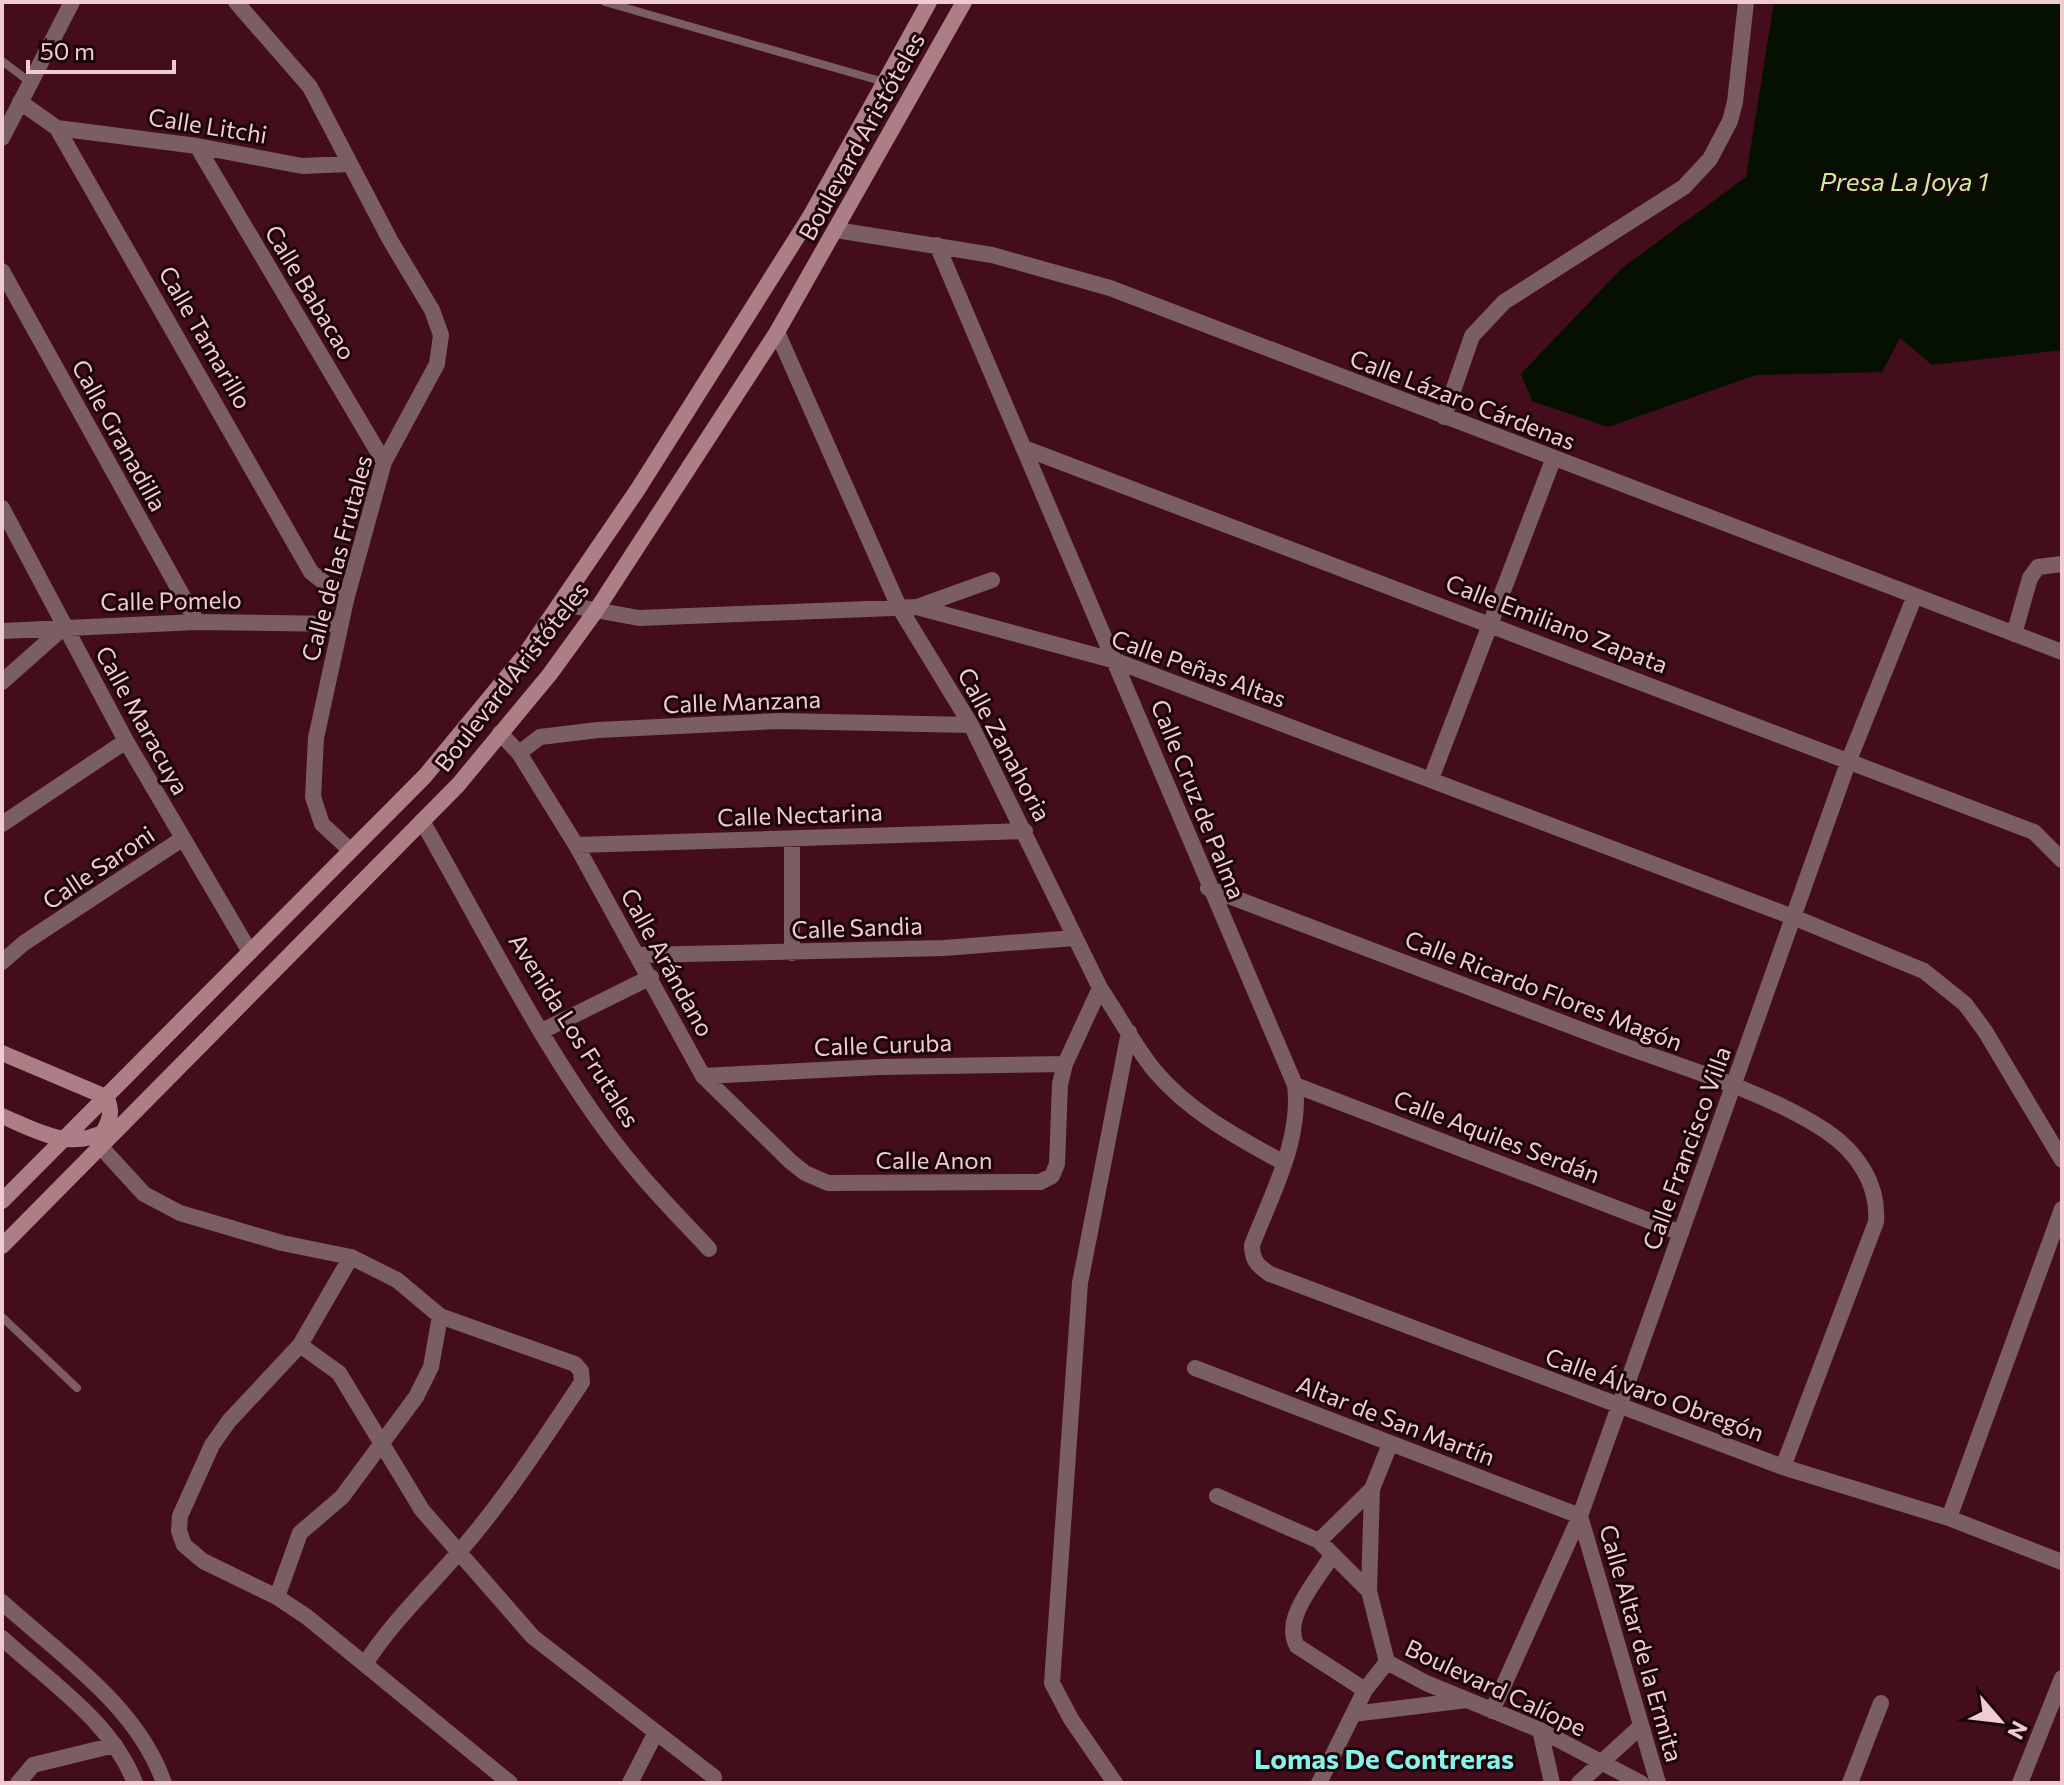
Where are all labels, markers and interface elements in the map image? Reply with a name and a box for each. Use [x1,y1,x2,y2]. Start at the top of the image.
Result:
scale bar [28,24,174,74]
street label: Boulevard Aristóteles [792,27,930,245]
text: 50 m [40,36,95,65]
street label: Calle Litchi [147,101,269,149]
water label: Presa La Joya 1 [1820,165,1988,196]
street label: Calle Babacao [259,219,363,365]
street label: Calle Tamarillo [153,260,259,414]
street label: Calle Lázaro Cárdenas [1346,343,1580,455]
street label: Calle Granadilla [66,354,174,516]
street label: Calle de las Frutales [295,452,377,664]
street label: Calle Emiliano Zapata [1442,567,1672,679]
street label: Boulevard Aristóteles [428,575,594,777]
street label: Calle Pomelo [100,584,242,616]
street label: Calle Peñas Altas [1108,623,1290,713]
street label: Calle Maracuya [90,641,196,799]
street label: Calle Zanahoria [952,662,1058,826]
street label: Calle Manzana [662,684,822,718]
street label: Calle Cruz de Palma [1146,695,1252,903]
street label: Calle Nectarina [717,797,883,831]
street label: Calle Saroni [37,819,159,915]
street label: Calle Arándano [615,883,721,1041]
street label: Calle Sandia [791,910,923,944]
street label: Calle Ricardo Flores Magón [1401,924,1687,1056]
street label: Avenida Los Frutales [504,928,646,1132]
street label: Calle Curuba [814,1027,952,1061]
street label: Calle Francisco Villa [1636,1042,1736,1254]
street label: Calle Aquiles Serdán [1390,1083,1604,1189]
street label: Calle Anon [876,1145,992,1174]
street label: Calle Álvaro Obregón [1542,1341,1768,1447]
street label: Altar de San Martín [1293,1369,1499,1471]
street label: Calle Altar de la Ermita [1594,1521,1690,1765]
street label: Boulevard Calíope [1401,1632,1591,1742]
north arrow [1960,1681,2040,1761]
text: N [2002,1717,2034,1744]
district label: Lomas De Contreras [1254,1741,1514,1775]

